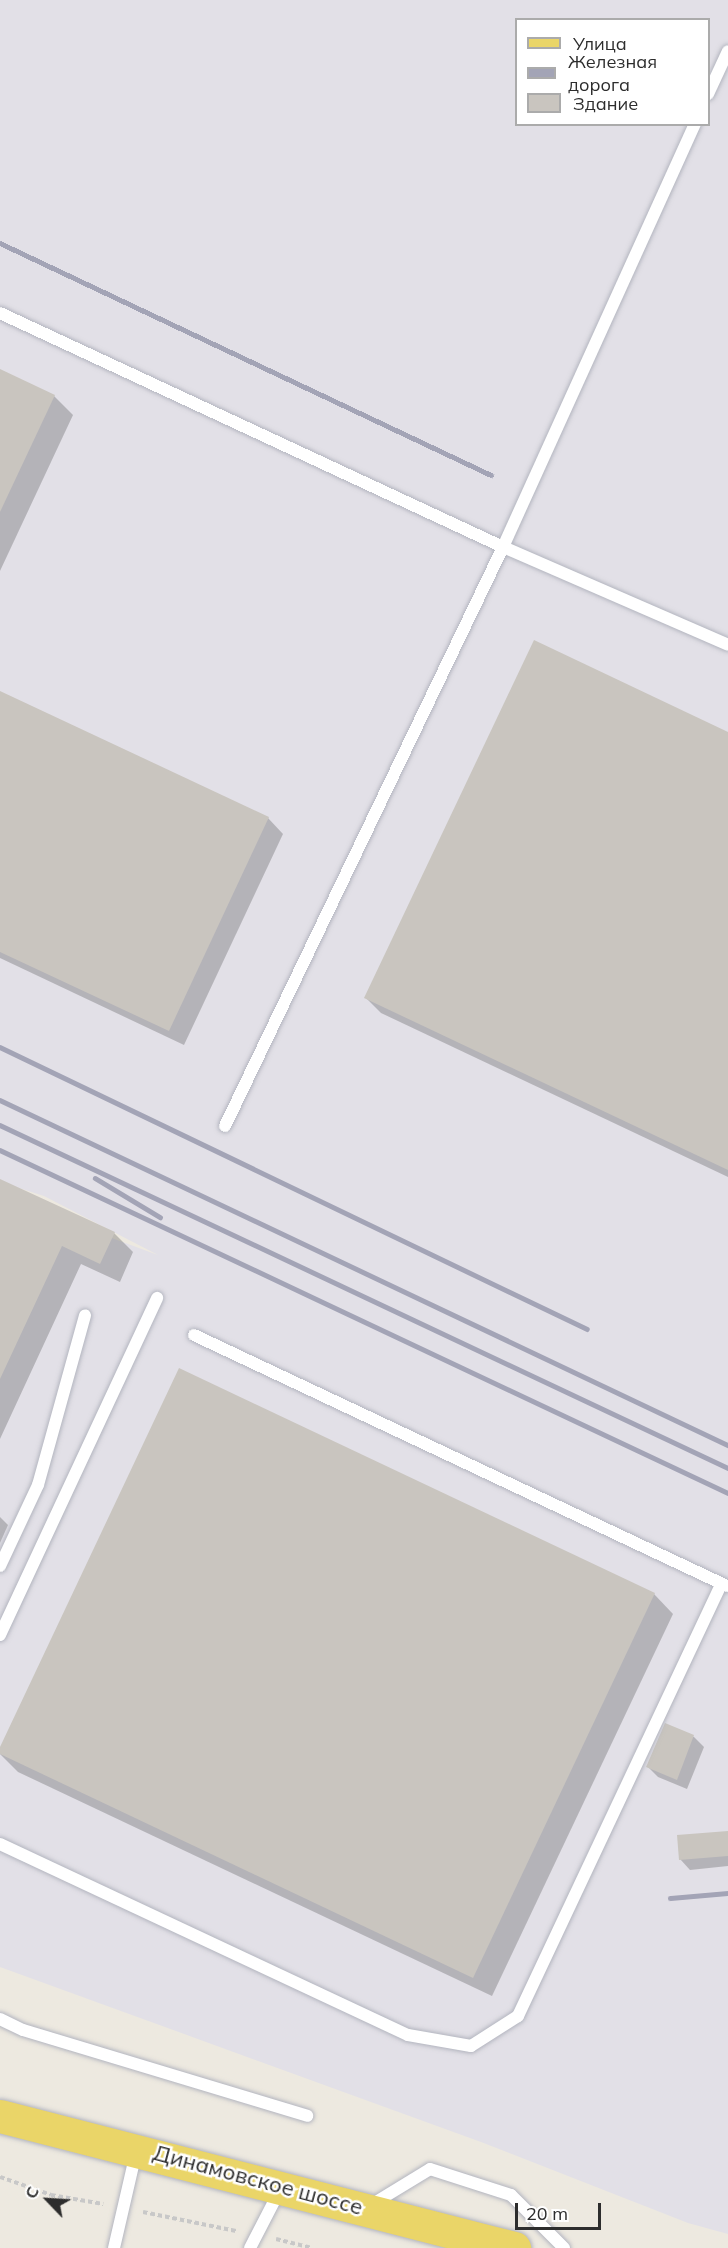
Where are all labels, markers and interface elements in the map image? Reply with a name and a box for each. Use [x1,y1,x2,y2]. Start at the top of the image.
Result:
legend [515,18,710,126]
text: Улица [573,32,627,55]
text: Железная дорога [568,50,657,96]
text: Здание [573,92,638,115]
street label: Динамовское шоссе [150,2139,366,2221]
north arrow [18,2170,78,2230]
text: С [20,2183,43,2202]
scale bar [518,2191,604,2229]
text: 20 m [526,2202,568,2225]

